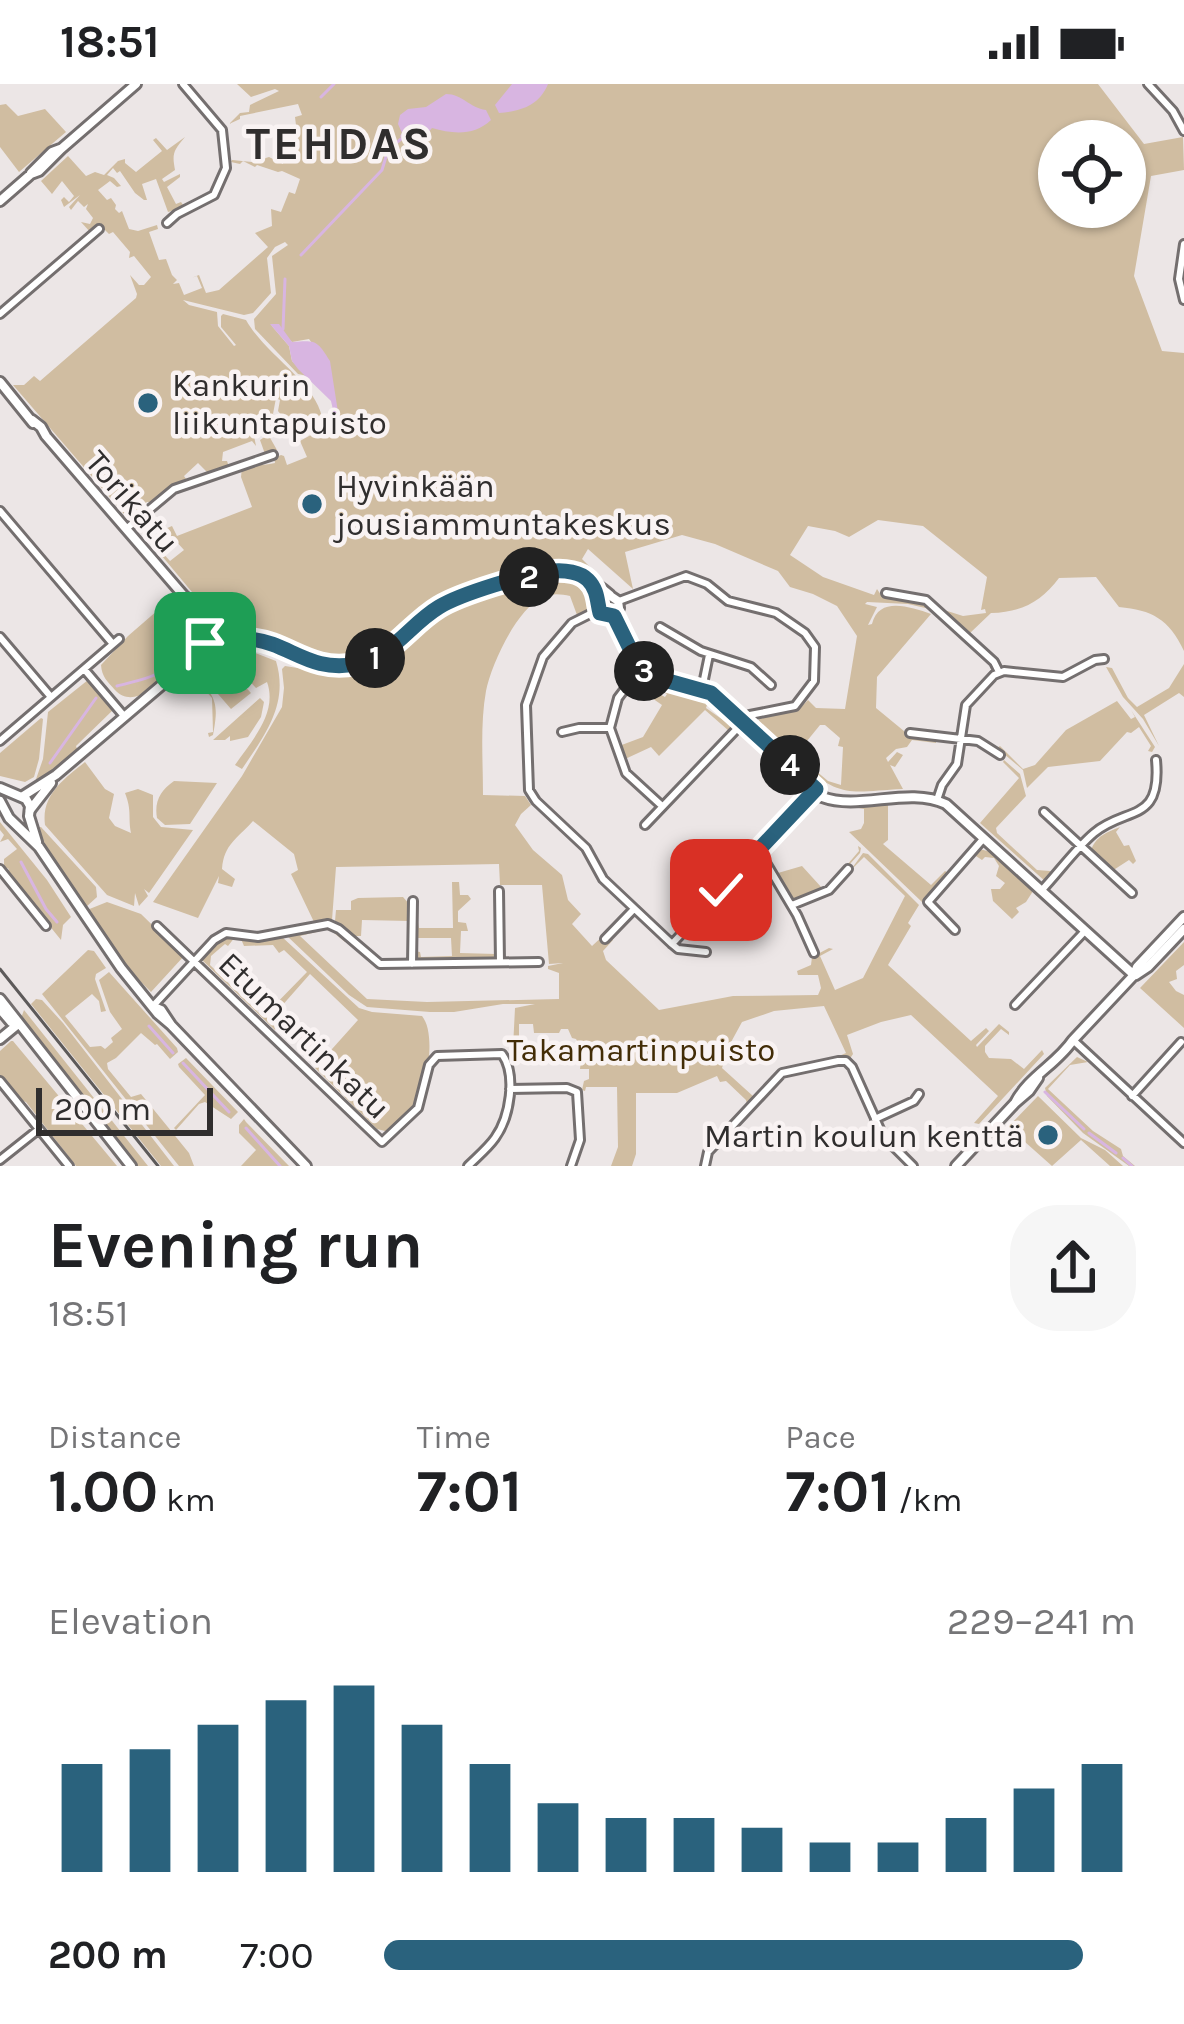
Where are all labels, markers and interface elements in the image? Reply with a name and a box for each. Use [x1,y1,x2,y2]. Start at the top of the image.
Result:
text: 18:51 [60,16,160,68]
district label: TEHDAS [246,118,434,170]
map controls [1038,120,1146,228]
button: locate [1038,120,1146,228]
place label: Kankurin liikuntapuisto [172,366,387,442]
marker: Kankurin liikuntapuisto [135,390,161,416]
street label: Torikatu [78,443,187,560]
place label: Hyvinkään jousiammuntakeskus [333,467,671,543]
marker: Hyvinkään jousiammuntakeskus [299,491,325,517]
pin: 2 [499,547,559,607]
text: 2 [519,558,539,596]
pin [154,592,256,694]
icon: arrive [172,610,238,676]
pin: 1 [345,628,405,688]
text: 1 [369,639,381,677]
pin: 3 [614,641,674,701]
text: 3 [634,652,654,690]
pin: 4 [760,735,820,795]
text: 4 [780,746,800,784]
pin [670,839,772,941]
icon: check [688,857,754,923]
street label: Etumartinkatu [211,945,398,1127]
park label: Takamartinpuisto [507,1031,775,1069]
scale bar [36,1082,213,1135]
text: 200 m [54,1090,151,1128]
place label: Martin koulun kenttä [704,1117,1024,1155]
marker: Martin koulun kenttä [1035,1122,1061,1148]
button: share [1010,1205,1136,1331]
text: Evening run [48,1206,423,1284]
text: 18:51 [48,1290,129,1336]
text: Distance [48,1418,181,1456]
text: Time [417,1418,491,1456]
text: Pace [785,1418,856,1456]
text: 1.00 [48,1456,158,1526]
text: 7:01 [417,1456,522,1526]
text: 7:01 [785,1456,891,1526]
text: km [158,1481,216,1519]
text: /km [891,1481,962,1519]
text: Elevation [48,1598,213,1644]
text: 229–241 m [947,1598,1136,1644]
text: 200 m [48,1932,168,1978]
text: 7:00 [240,1932,314,1978]

